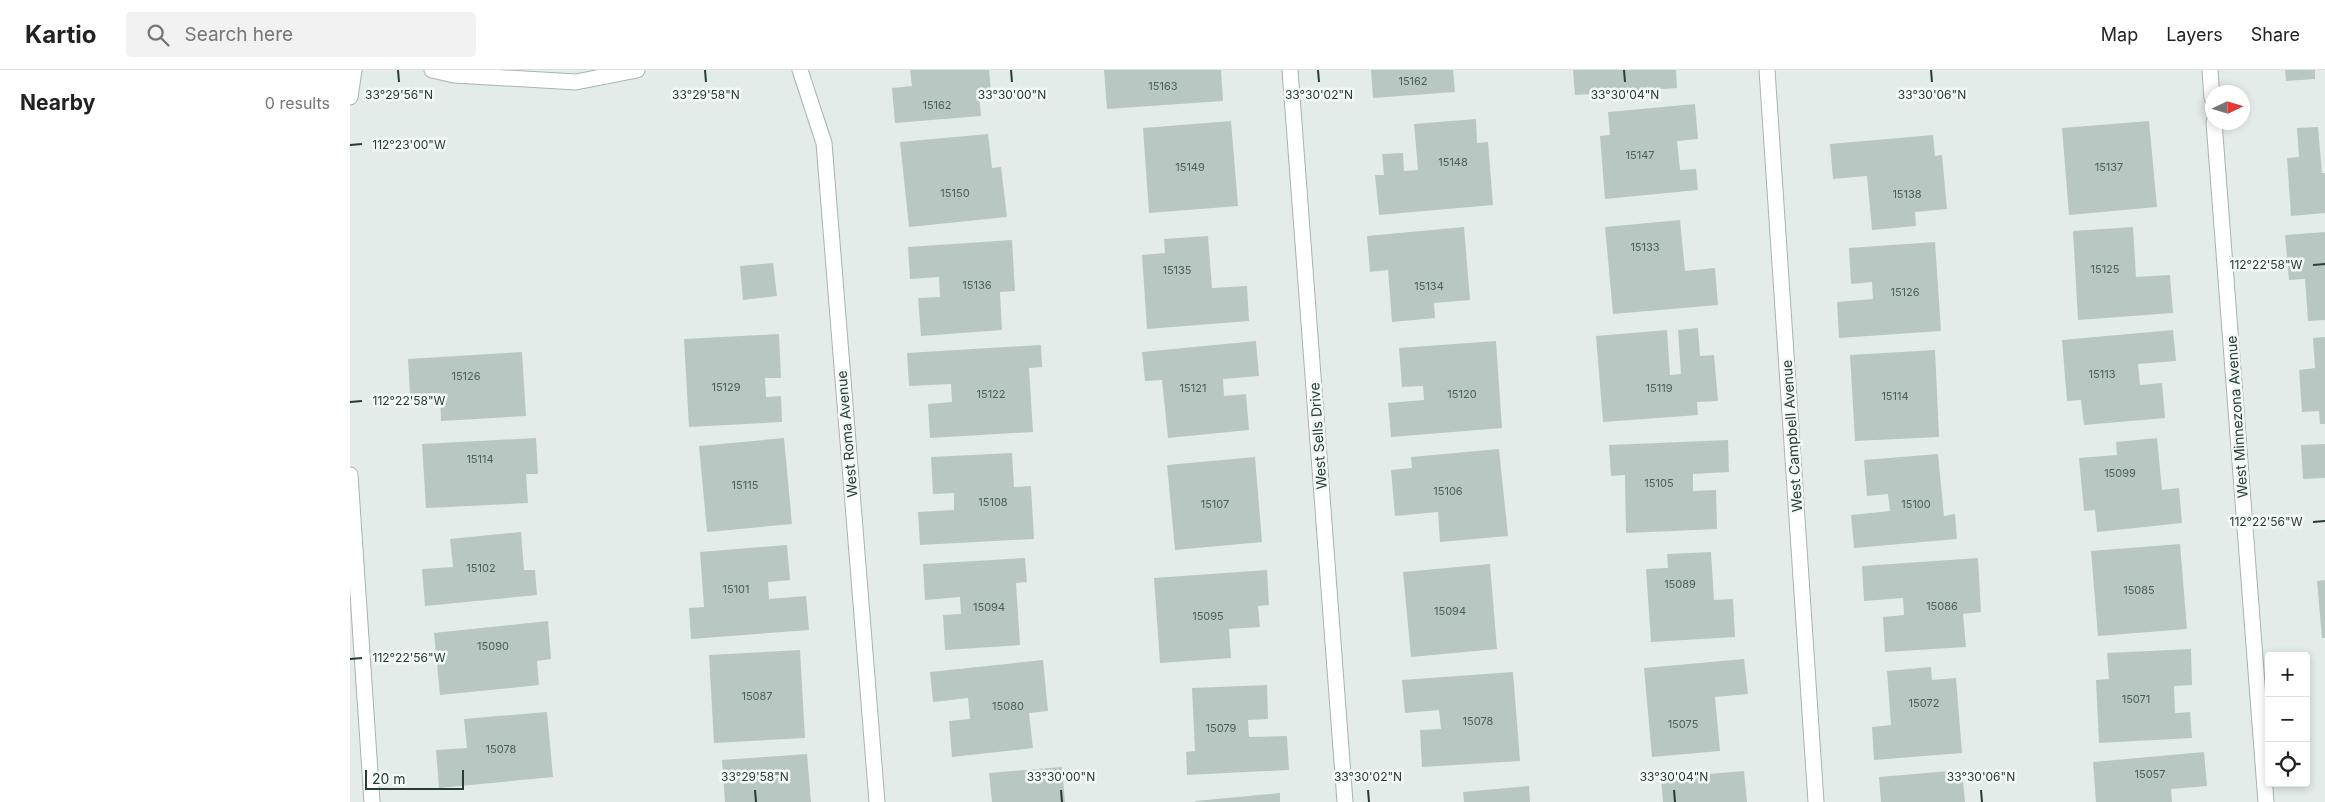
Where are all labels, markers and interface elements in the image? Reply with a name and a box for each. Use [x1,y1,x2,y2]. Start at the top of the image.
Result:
search box [126,12,476,57]
text: Kartio [25,20,96,49]
icon: search [144,21,172,49]
text: Search here [184,23,293,46]
text: Map [2101,24,2138,45]
text: Layers [2166,24,2223,45]
text: Share [2251,24,2300,45]
house number: 15162 [1398,74,1428,88]
house number: 15163 [1148,79,1178,93]
north arrow [2205,85,2250,130]
text: 33°29'56"N [365,87,433,102]
text: 33°29'58"N [672,87,740,102]
text: 33°30'00"N [978,87,1046,102]
text: 33°30'02"N [1285,87,1353,102]
text: 33°30'04"N [1591,87,1659,102]
text: 33°30'06"N [1898,87,1966,102]
text: Nearby [20,90,95,115]
text: 0 results [265,93,330,113]
house number: 15162 [922,98,952,112]
text: 112°23'00"W [372,137,446,152]
house number: 15147 [1626,148,1654,162]
house number: 15148 [1438,155,1468,169]
house number: 15149 [1175,160,1205,174]
house number: 15137 [2095,160,2123,174]
house number: 15150 [940,186,970,200]
house number: 15138 [1892,187,1922,201]
house number: 15133 [1630,240,1660,254]
text: 112°22'58"W [2230,257,2303,272]
house number: 15125 [2090,262,2120,276]
house number: 15135 [1162,263,1192,277]
house number: 15136 [962,278,992,292]
house number: 15134 [1414,279,1444,293]
house number: 15126 [1890,285,1920,299]
street label: West Minnezona Avenue [2222,335,2251,499]
street label: West Campbell Avenue [1778,359,1805,513]
house number: 15113 [2089,367,2116,381]
house number: 15126 [451,369,481,383]
street label: West Roma Avenue [832,370,861,498]
house number: 15129 [711,380,741,394]
house number: 15121 [1180,381,1206,395]
house number: 15119 [1646,381,1673,395]
street label: West Sells Drive [1305,382,1330,490]
house number: 15122 [976,387,1006,401]
house number: 15120 [1447,387,1477,401]
house number: 15114 [1881,389,1909,403]
text: 112°22'58"W [373,393,446,408]
house number: 15114 [466,452,494,466]
house number: 15099 [2104,466,2136,480]
house number: 15105 [1644,476,1674,490]
house number: 15115 [732,478,759,492]
house number: 15106 [1433,484,1463,498]
house number: 15108 [978,495,1008,509]
house number: 15107 [1201,497,1229,511]
house number: 15100 [1901,497,1931,511]
text: 112°22'56"W [2230,514,2303,529]
house number: 15102 [466,561,496,575]
house number: 15089 [1664,577,1696,591]
house number: 15101 [722,582,750,596]
house number: 15085 [2123,583,2155,597]
house number: 15086 [1926,599,1958,613]
house number: 15094 [973,600,1005,614]
house number: 15094 [1434,604,1466,618]
house number: 15095 [1192,609,1224,623]
house number: 15090 [477,639,509,653]
text: 112°22'56"W [373,650,446,665]
map controls [2265,652,2310,787]
button: + [2265,652,2310,697]
house number: 15087 [741,689,773,703]
house number: 15071 [2122,692,2150,706]
house number: 15072 [1909,696,1939,710]
button: − [2265,697,2310,742]
house number: 15080 [992,699,1024,713]
house number: 15078 [1463,714,1494,728]
house number: 15075 [1668,717,1699,731]
house number: 15079 [1206,721,1237,735]
house number: 15078 [486,742,517,756]
button: locate [2265,742,2310,787]
scale bar [365,767,464,790]
house number: 15057 [2134,767,2166,781]
text: 33°29'58"N [721,769,789,784]
text: 33°30'00"N [1027,769,1095,784]
text: 33°30'02"N [1334,769,1402,784]
text: 33°30'04"N [1640,769,1708,784]
text: 33°30'06"N [1947,769,2015,784]
text: 20 m [372,770,406,787]

